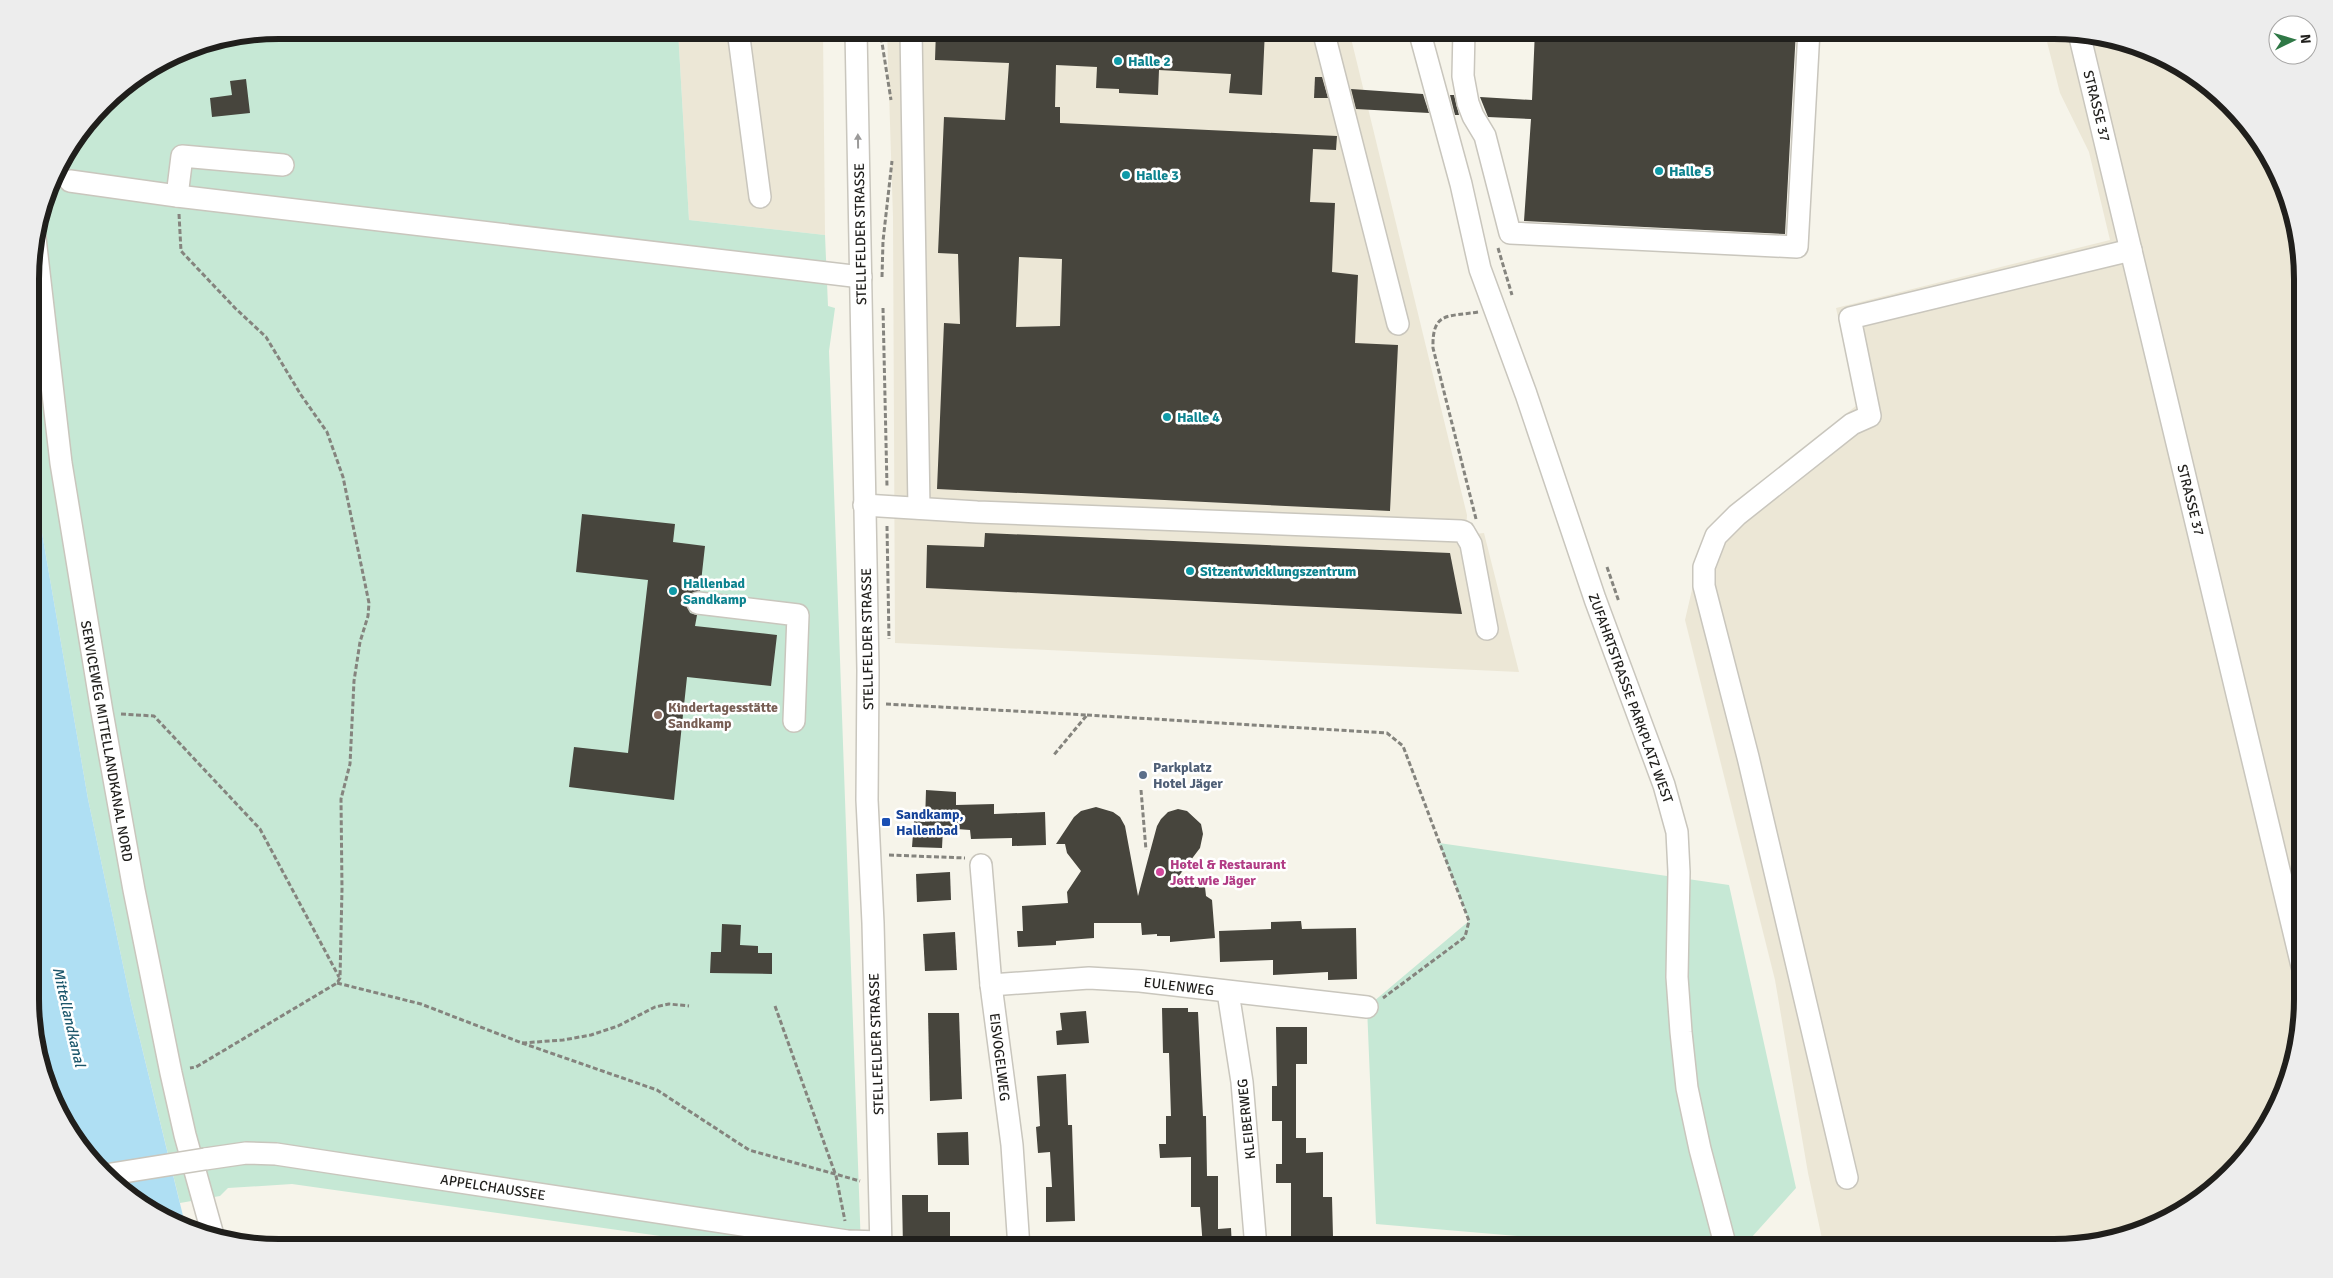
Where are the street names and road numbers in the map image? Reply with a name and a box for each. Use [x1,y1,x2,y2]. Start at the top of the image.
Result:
street label: STRASSE 37 [2079,69,2114,144]
street label: STELLFELDER STRASSE [851,163,870,305]
street label: STRASSE 37 [2173,463,2208,538]
street label: STELLFELDER STRASSE [858,568,877,710]
street label: ZUFAHRTSTRASSE PARKPLATZ WEST [1585,591,1676,805]
street label: SERVICEWEG MITTELLANDKANAL NORD [77,619,136,863]
street label: STELLFELDER STRASSE [866,973,887,1115]
street label: EULENWEG [1143,974,1215,999]
street label: EISVOGELWEG [986,1012,1013,1102]
street label: KLEIBERWEG [1234,1078,1259,1160]
street label: APPELCHAUSSEE [439,1171,547,1204]

